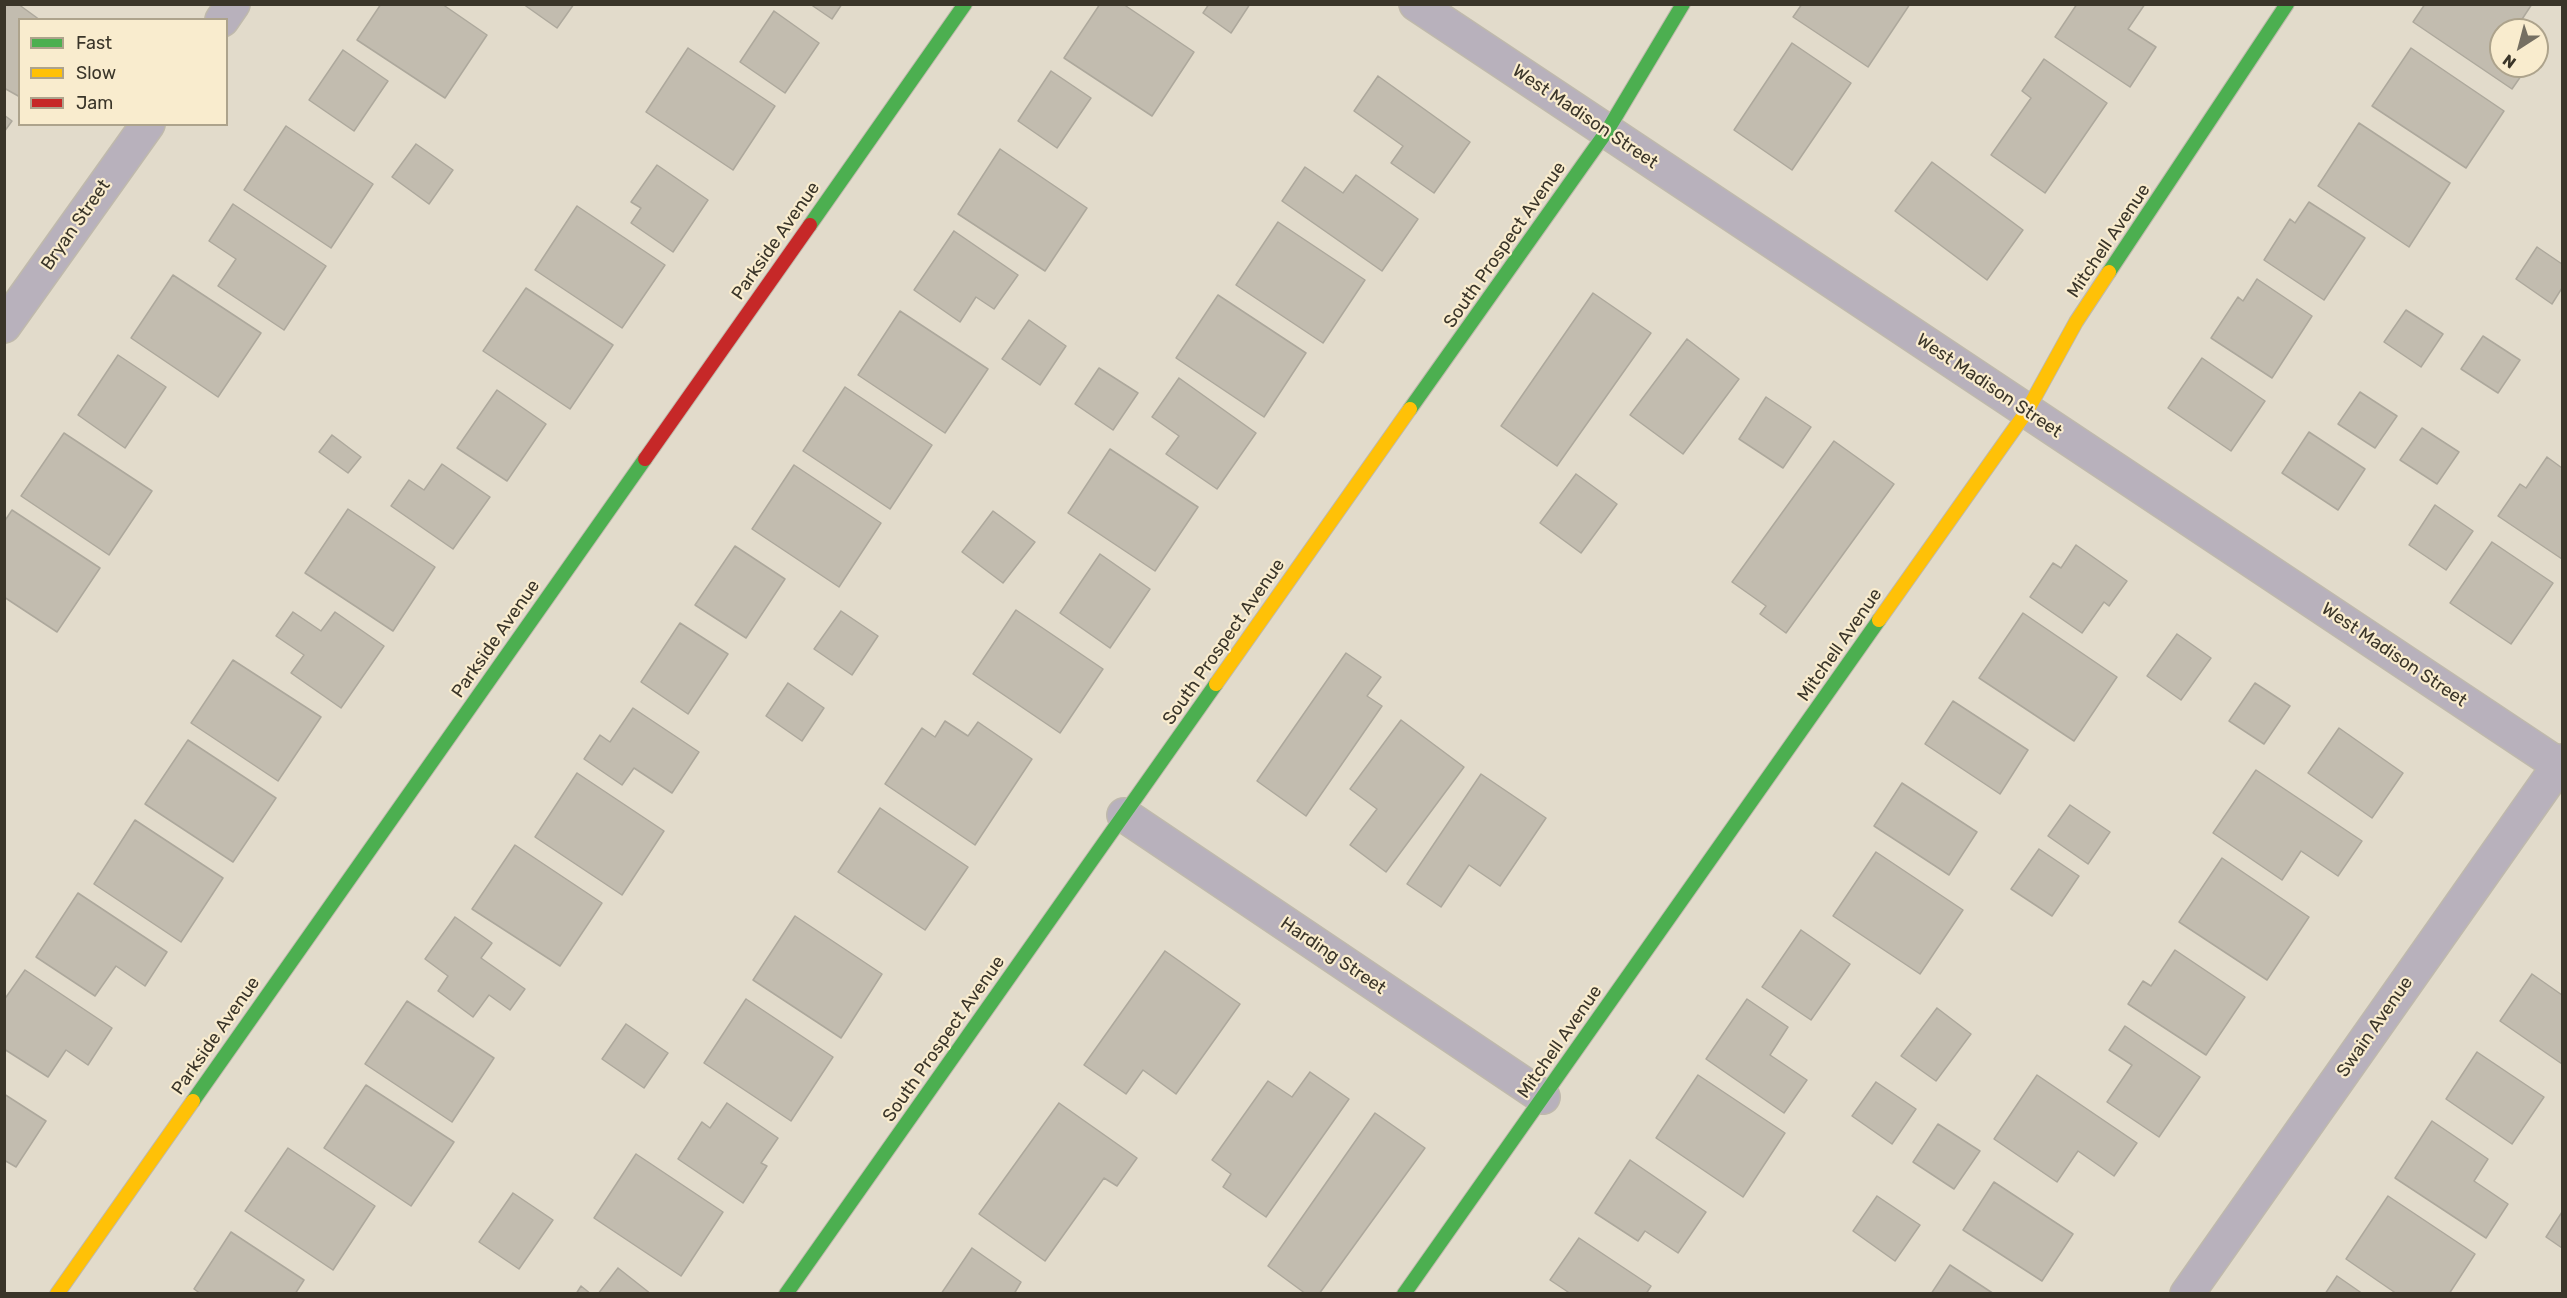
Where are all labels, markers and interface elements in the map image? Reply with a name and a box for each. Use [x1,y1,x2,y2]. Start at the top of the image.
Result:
legend [18,18,228,126]
north arrow [2489,18,2549,78]
text: Fast [76,32,112,54]
text: N [2499,50,2520,72]
street label: West Madison Street [1508,60,1662,174]
text: Slow [76,62,116,84]
text: Jam [76,92,113,114]
street label: South Prospect Avenue [1439,158,1571,332]
street label: Bryan Street [37,175,115,275]
street label: Parkside Avenue [727,178,825,304]
street label: Mitchell Avenue [2063,180,2155,302]
street label: West Madison Street [1912,329,2066,443]
street label: South Prospect Avenue [1158,555,1290,729]
street label: Parkside Avenue [447,576,545,702]
street label: Mitchell Avenue [1793,584,1887,706]
street label: West Madison Street [2317,598,2471,712]
street label: Harding Street [1276,913,1390,999]
street label: South Prospect Avenue [878,952,1010,1126]
street label: Swain Avenue [2332,972,2418,1082]
street label: Parkside Avenue [167,973,265,1099]
street label: Mitchell Avenue [1513,981,1607,1103]

